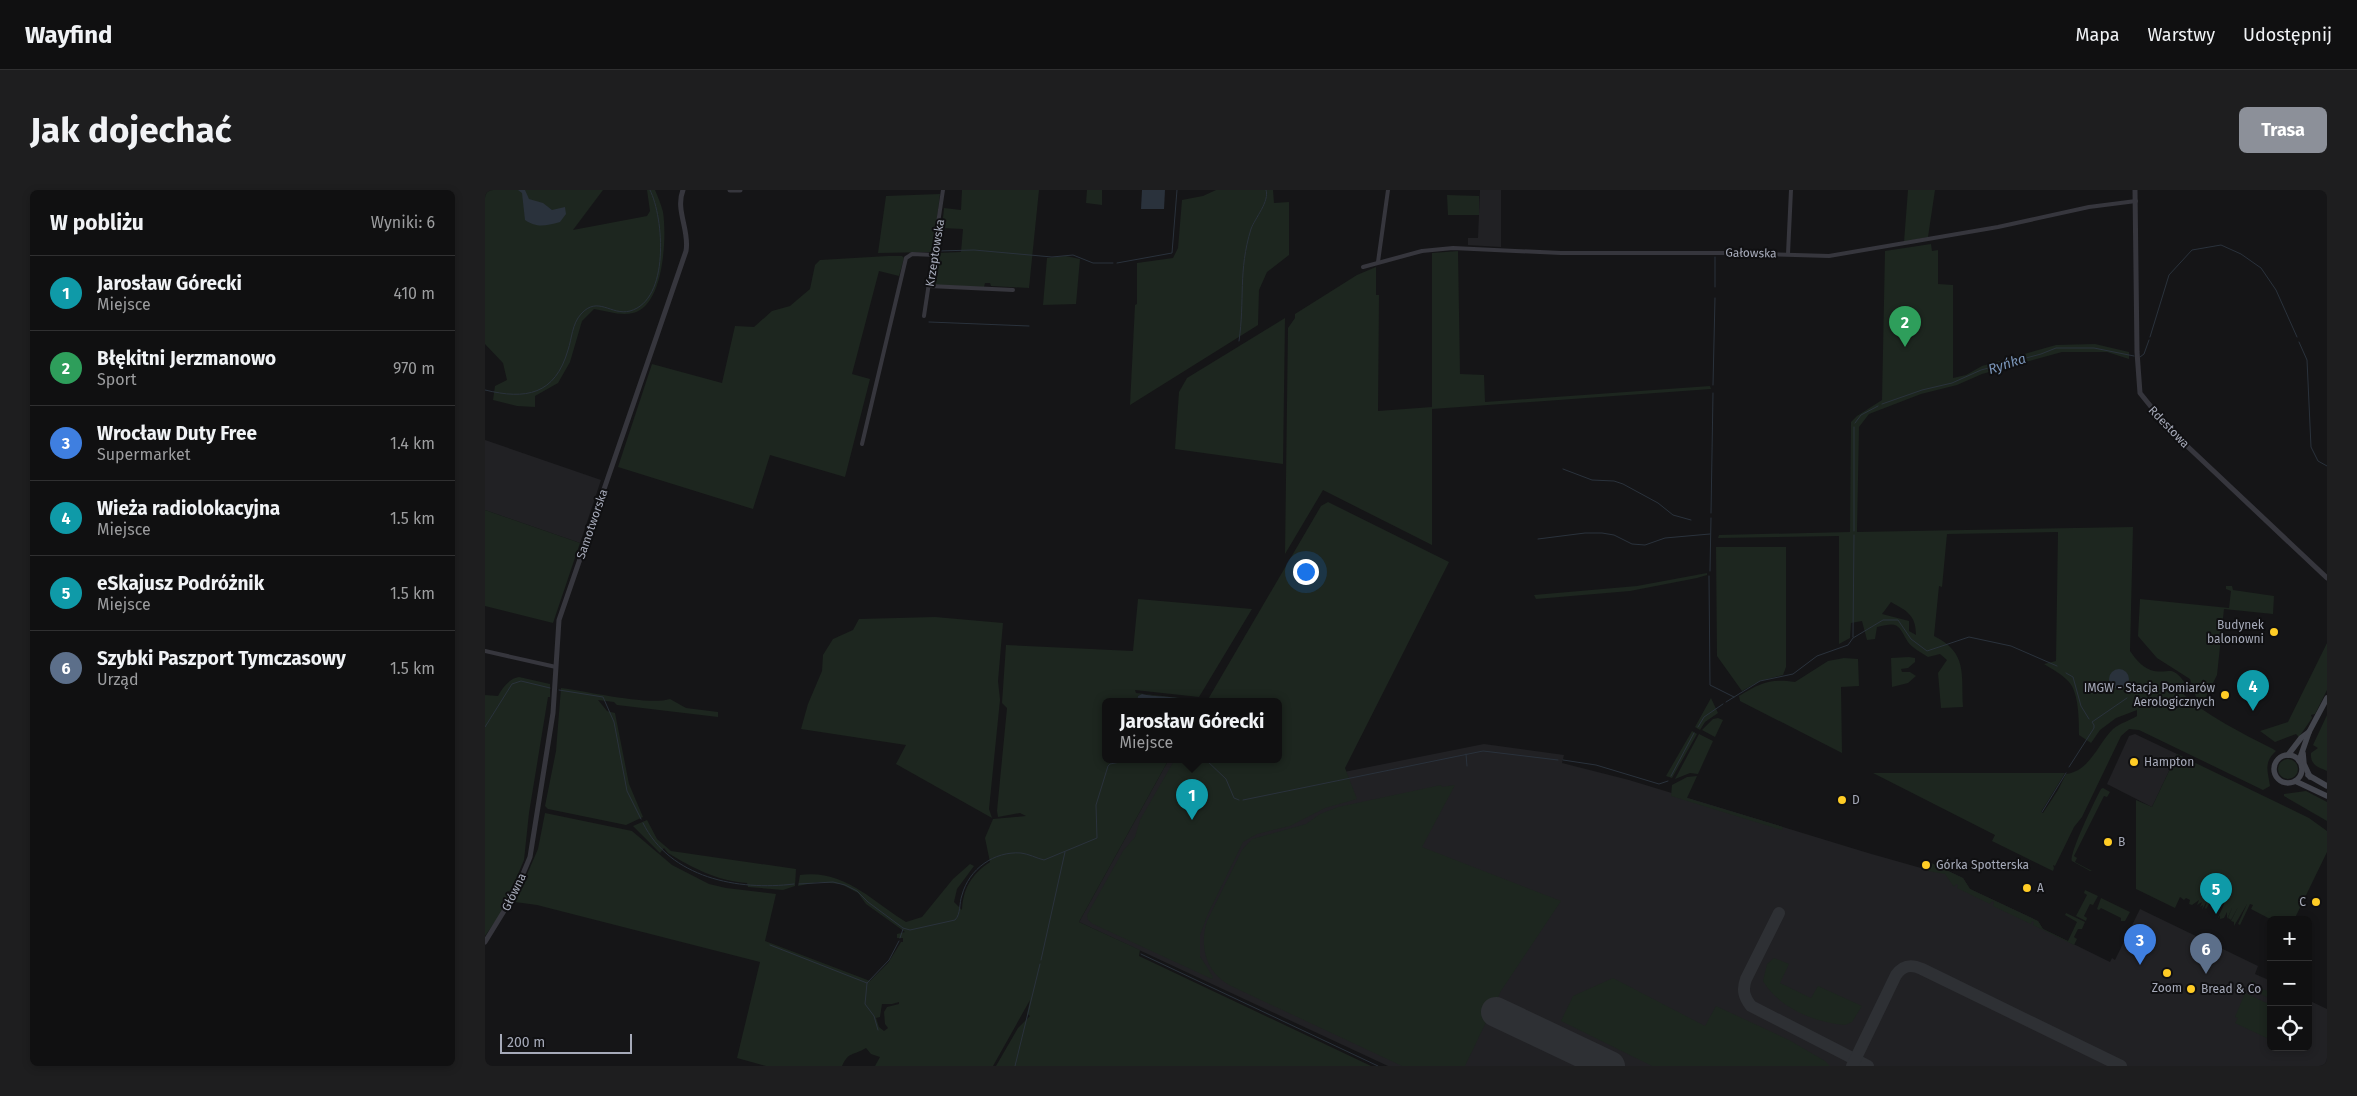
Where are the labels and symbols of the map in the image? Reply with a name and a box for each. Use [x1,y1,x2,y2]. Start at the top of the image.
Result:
street label: Krzeptowska [923,218,947,288]
street label: Gałowska [1725,246,1777,260]
pin: 2 [1889,306,1921,347]
water label: Ryńka [1986,350,2028,378]
street label: Rdestowa [2146,403,2192,451]
street label: Samotworska [574,487,610,561]
your location [1293,559,1319,585]
place label: Budynek balonowni [2207,618,2265,646]
marker: Budynek balonowni [2268,626,2280,638]
pin: 4 [2237,670,2269,711]
place label: IMGW - Stacja Pomiarów Aerologicznych [2084,681,2215,709]
marker: IMGW - Stacja Pomiarów Aerologicznych [2219,689,2231,701]
place label: Hampton [2144,755,2194,769]
marker: Hampton [2128,756,2140,768]
pin: 1 [1176,779,1208,820]
place label: D [1852,793,1860,807]
marker: D [1836,794,1848,806]
place label: B [2118,835,2125,849]
marker: B [2102,836,2114,848]
place label: Górka Spotterska [1936,858,2029,872]
marker: Górka Spotterska [1920,859,1932,871]
street label: Główna [499,871,529,913]
pin: 5 [2200,873,2232,914]
place label: A [2037,881,2044,895]
marker: A [2021,882,2033,894]
place label: C [2299,895,2306,909]
marker: C [2310,896,2322,908]
pin: 3 [2124,924,2156,965]
pin: 6 [2190,933,2222,974]
marker: Zoom [2161,967,2173,979]
place label: Zoom [2152,981,2182,995]
place label: Bread & Co [2201,982,2261,996]
marker: Bread & Co [2185,983,2197,995]
scale bar [500,1031,633,1054]

